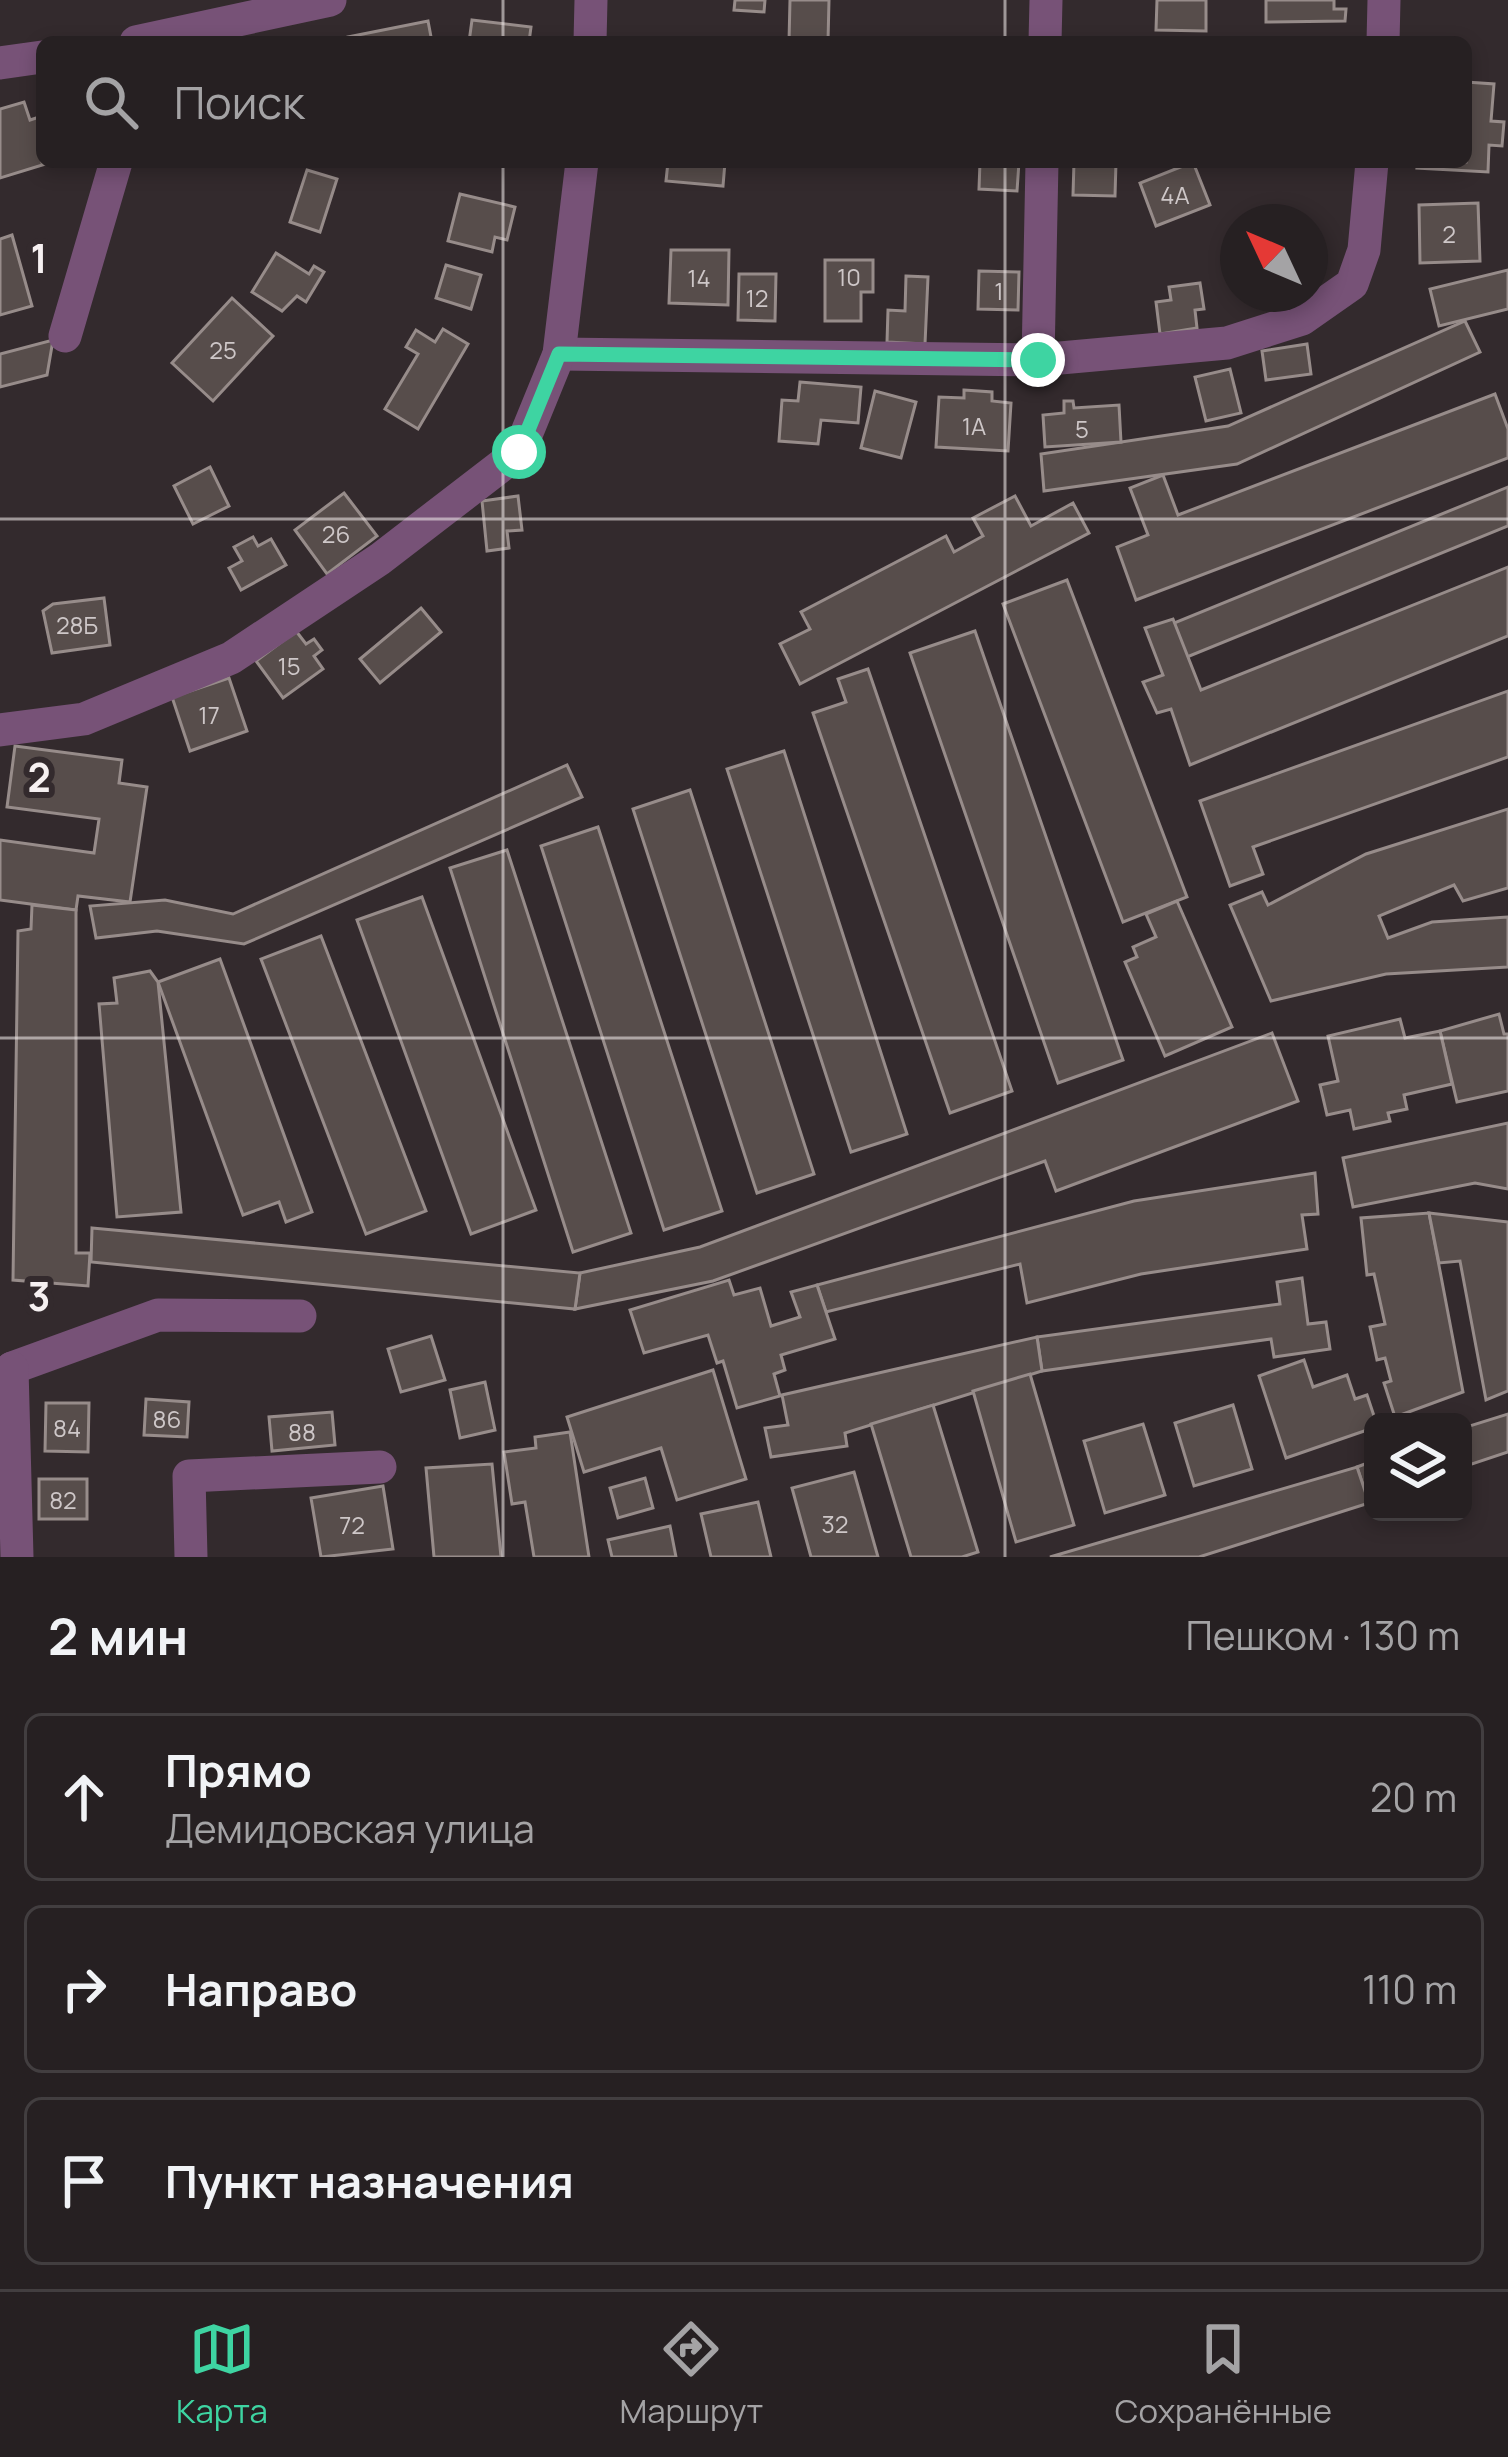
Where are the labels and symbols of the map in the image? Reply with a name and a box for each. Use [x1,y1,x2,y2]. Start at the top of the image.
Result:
house number: 4А [1160,178,1190,211]
north arrow [1220,204,1328,312]
house number: 2 [1442,217,1456,250]
text: 1 [30,231,48,285]
house number: 10 [837,260,861,293]
house number: 14 [687,261,711,294]
house number: 1 [994,274,1004,307]
house number: 12 [745,281,769,314]
house number: 25 [209,333,237,366]
route end [1011,333,1065,387]
house number: 1А [962,409,986,442]
house number: 5 [1075,412,1089,445]
route start [492,425,546,479]
house number: 26 [322,517,350,550]
house number: 28Б [56,608,98,641]
house number: 15 [277,649,301,682]
house number: 17 [198,698,220,731]
text: 2 [27,750,51,804]
text: 3 [28,1269,50,1323]
house number: 86 [153,1402,181,1435]
house number: 84 [53,1411,81,1444]
house number: 88 [288,1415,316,1448]
house number: 82 [49,1483,77,1516]
house number: 32 [822,1507,848,1540]
house number: 72 [339,1508,365,1541]

